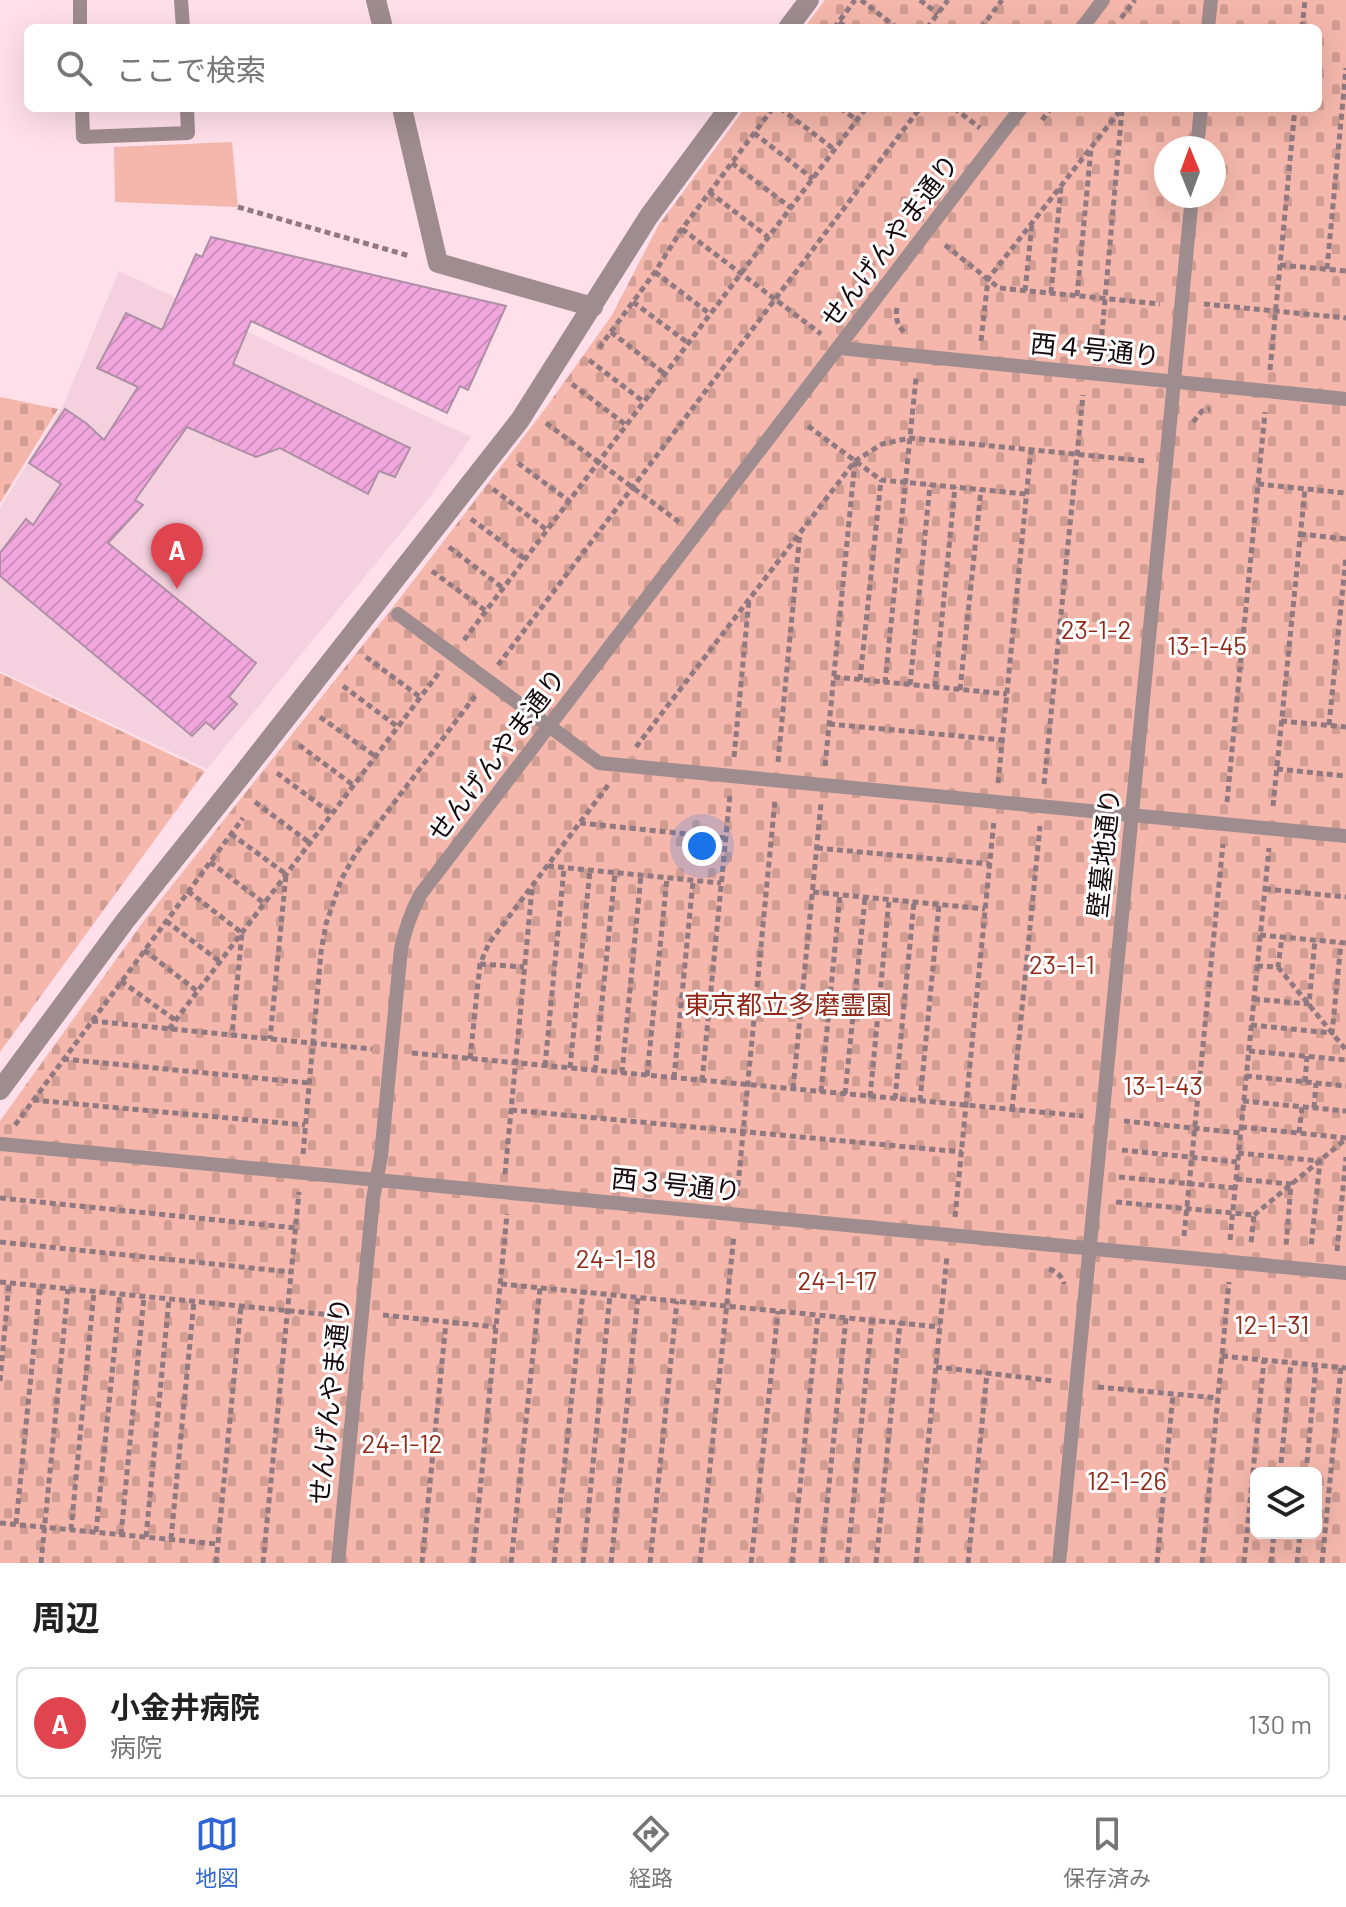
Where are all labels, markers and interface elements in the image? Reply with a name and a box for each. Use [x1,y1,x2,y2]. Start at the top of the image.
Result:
search box [24,24,1322,112]
icon: search [52,46,96,90]
text: ここで検索 [116,51,266,87]
north arrow [1154,136,1226,208]
street label: せんげんやま通り [814,148,964,332]
street label: 西４号通り [1029,326,1161,371]
pin: A [151,523,203,589]
park label: 23-1-2 [1061,613,1131,644]
park label: 13-1-45 [1167,629,1247,660]
street label: せんげんやま通り [421,662,571,846]
street label: 壁墓地通り [1080,787,1125,919]
your location [682,826,722,866]
park label: 23-1-1 [1029,948,1095,979]
park label: 東京都立多磨霊園 [684,988,892,1019]
park label: 13-1-43 [1123,1069,1203,1100]
street label: 西３号通り [610,1161,742,1206]
park label: 24-1-18 [576,1242,656,1273]
park label: 24-1-17 [797,1264,877,1295]
street label: せんげんやま通り [302,1296,355,1506]
park label: 12-1-31 [1235,1308,1309,1339]
park label: 24-1-12 [362,1427,442,1458]
park label: 12-1-26 [1087,1464,1167,1495]
map controls [1250,1467,1322,1539]
button: layers [1250,1467,1322,1539]
text: 周辺 [32,1596,100,1637]
text: 小金井病院 [110,1688,260,1724]
text: A [51,1708,69,1739]
text: 130 m [1248,1708,1312,1739]
text: 病院 [110,1731,162,1762]
tab: 地図 [195,1812,239,1892]
tab: 経路 [629,1812,673,1892]
tab: 保存済み [1063,1812,1151,1892]

